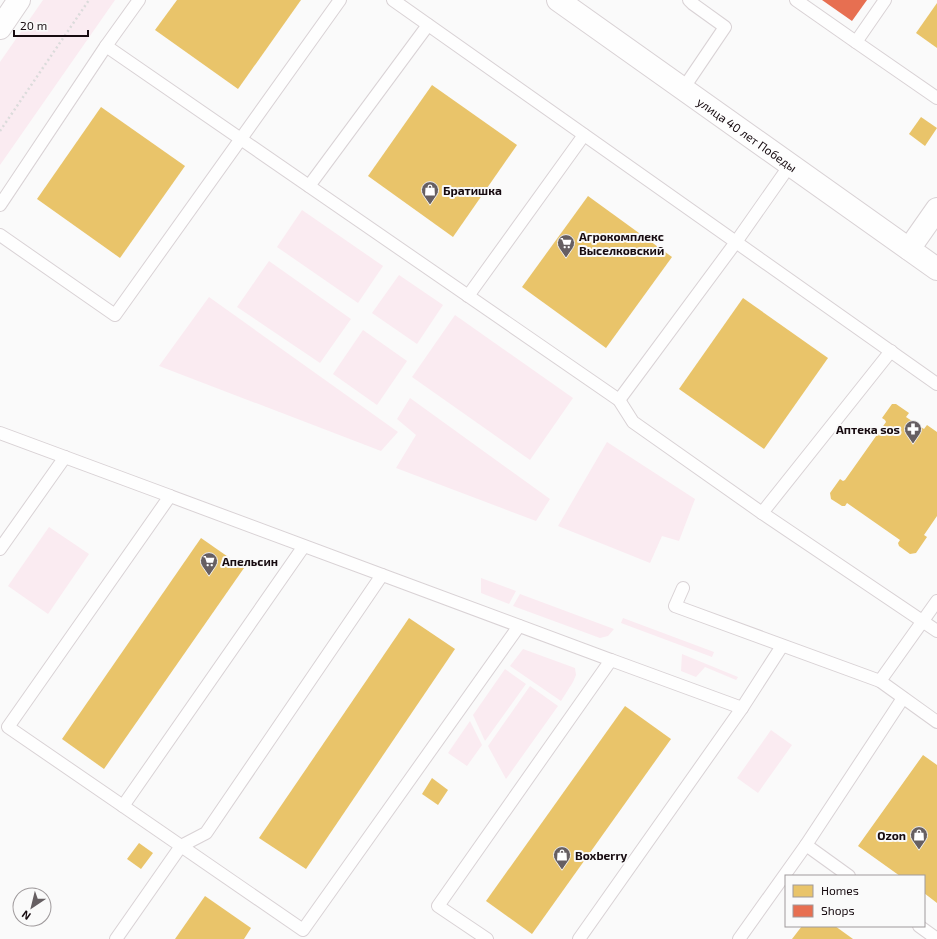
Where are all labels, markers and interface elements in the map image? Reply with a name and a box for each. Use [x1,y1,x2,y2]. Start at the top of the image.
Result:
scale bar [14,12,88,38]
text: 20 m [20,18,47,32]
street label: улица 40 лет Победы [694,94,800,174]
shop icon: Братишка [420,180,440,205]
place label: Братишка [443,183,502,197]
place label: Агрокомплекс Выселковский [579,229,664,257]
supermarket icon: Агрокомплекс Выселковский [556,233,576,258]
pharmacy icon: Аптека sos [903,419,923,444]
place label: Аптека sos [836,422,900,436]
supermarket icon: Апельсин [199,551,219,576]
place label: Апельсин [222,554,278,568]
shop icon: Ozon [909,825,929,850]
place label: Ozon [877,828,906,842]
shop icon: Boxberry [552,845,572,870]
place label: Boxberry [575,848,628,863]
legend [785,875,925,927]
text: Homes [821,883,859,897]
north arrow [12,887,52,927]
text: Shops [821,903,855,917]
text: N [19,908,33,923]

